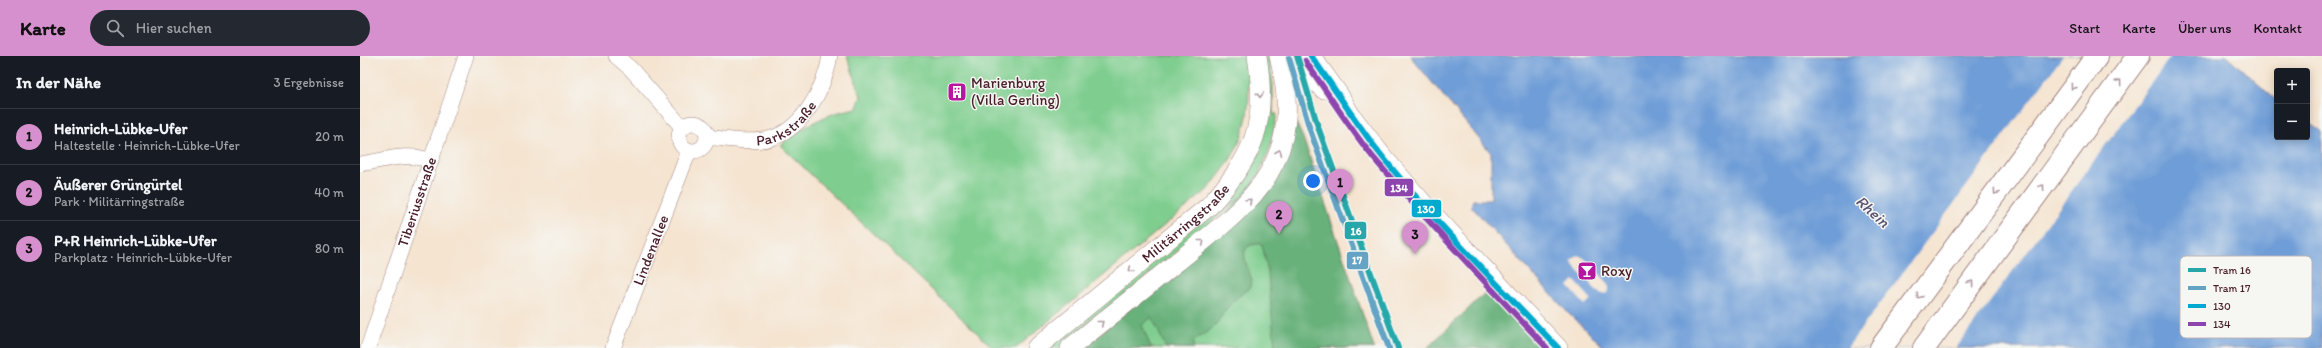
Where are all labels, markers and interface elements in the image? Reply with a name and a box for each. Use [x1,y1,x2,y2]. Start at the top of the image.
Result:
search box [90,10,370,46]
text: Karte [20,17,66,40]
icon: search [104,17,126,39]
text: Hier suchen [136,19,212,37]
text: Start [2069,20,2100,37]
text: Karte [2122,20,2156,37]
text: Über uns [2178,20,2231,37]
text: Kontakt [2253,20,2302,37]
map controls [2274,68,2310,140]
button: + [2274,68,2310,104]
text: In der Nähe [16,72,101,92]
place label: Marienburg (Villa Gerling) [971,74,1060,109]
text: 3 Ergebnisse [274,75,344,90]
one-way arrow [2114,80,2121,87]
building icon: Marienburg (Villa Gerling) [946,81,968,103]
one-way arrow [2071,83,2078,90]
one-way arrow [1256,92,1265,98]
street label: Parkstraße [755,97,820,150]
button: − [2274,104,2310,140]
text: Heinrich-Lübke-Ufer [54,120,187,138]
text: 1 [26,129,32,144]
text: 20 m [315,129,344,144]
text: Haltestelle · Heinrich-Lübke-Ufer [54,138,240,153]
one-way arrow [1274,149,1282,156]
street label: Tiberiusstraße [394,155,440,249]
pin: 1 [1327,169,1353,202]
your location [1303,171,1323,191]
text: Äußerer Grüngürtel [54,176,182,194]
line badge: 134 [1384,178,1414,197]
street label: Militärringstraße [1138,180,1233,266]
text: 134 [1390,182,1408,195]
one-way arrow [2037,184,2045,191]
text: 2 [26,185,32,200]
text: 40 m [314,185,344,200]
one-way arrow [1993,188,2001,195]
water label: Rhein [1852,191,1894,232]
text: Park · Militärringstraße [54,194,185,209]
one-way arrow [1244,199,1251,206]
line badge: 130 [1411,199,1442,218]
pin: 2 [1266,201,1292,234]
text: 130 [1417,203,1435,216]
street label: Lindenallee [629,212,673,288]
line badge: 16 [1344,221,1367,240]
pin: 3 [1402,221,1428,254]
text: 16 [1351,225,1362,238]
text: P+R Heinrich-Lübke-Ufer [54,232,217,250]
one-way arrow [1197,239,1204,246]
text: 3 [25,241,33,256]
text: 80 m [315,241,344,256]
text: Parkplatz · Heinrich-Lübke-Ufer [54,250,232,265]
line badge: 17 [1346,251,1369,270]
text: 17 [1352,254,1363,267]
legend [2180,256,2312,338]
bar icon: Roxy [1576,260,1598,282]
place label: Roxy [1601,262,1632,280]
text: Tram 16 [2213,264,2251,277]
one-way arrow [1128,266,1135,273]
one-way arrow [1967,280,1974,287]
text: Tram 17 [2213,282,2251,295]
one-way arrow [1917,292,1924,299]
text: 130 [2213,300,2231,313]
text: 134 [2213,318,2231,331]
one-way arrow [1096,321,1103,328]

